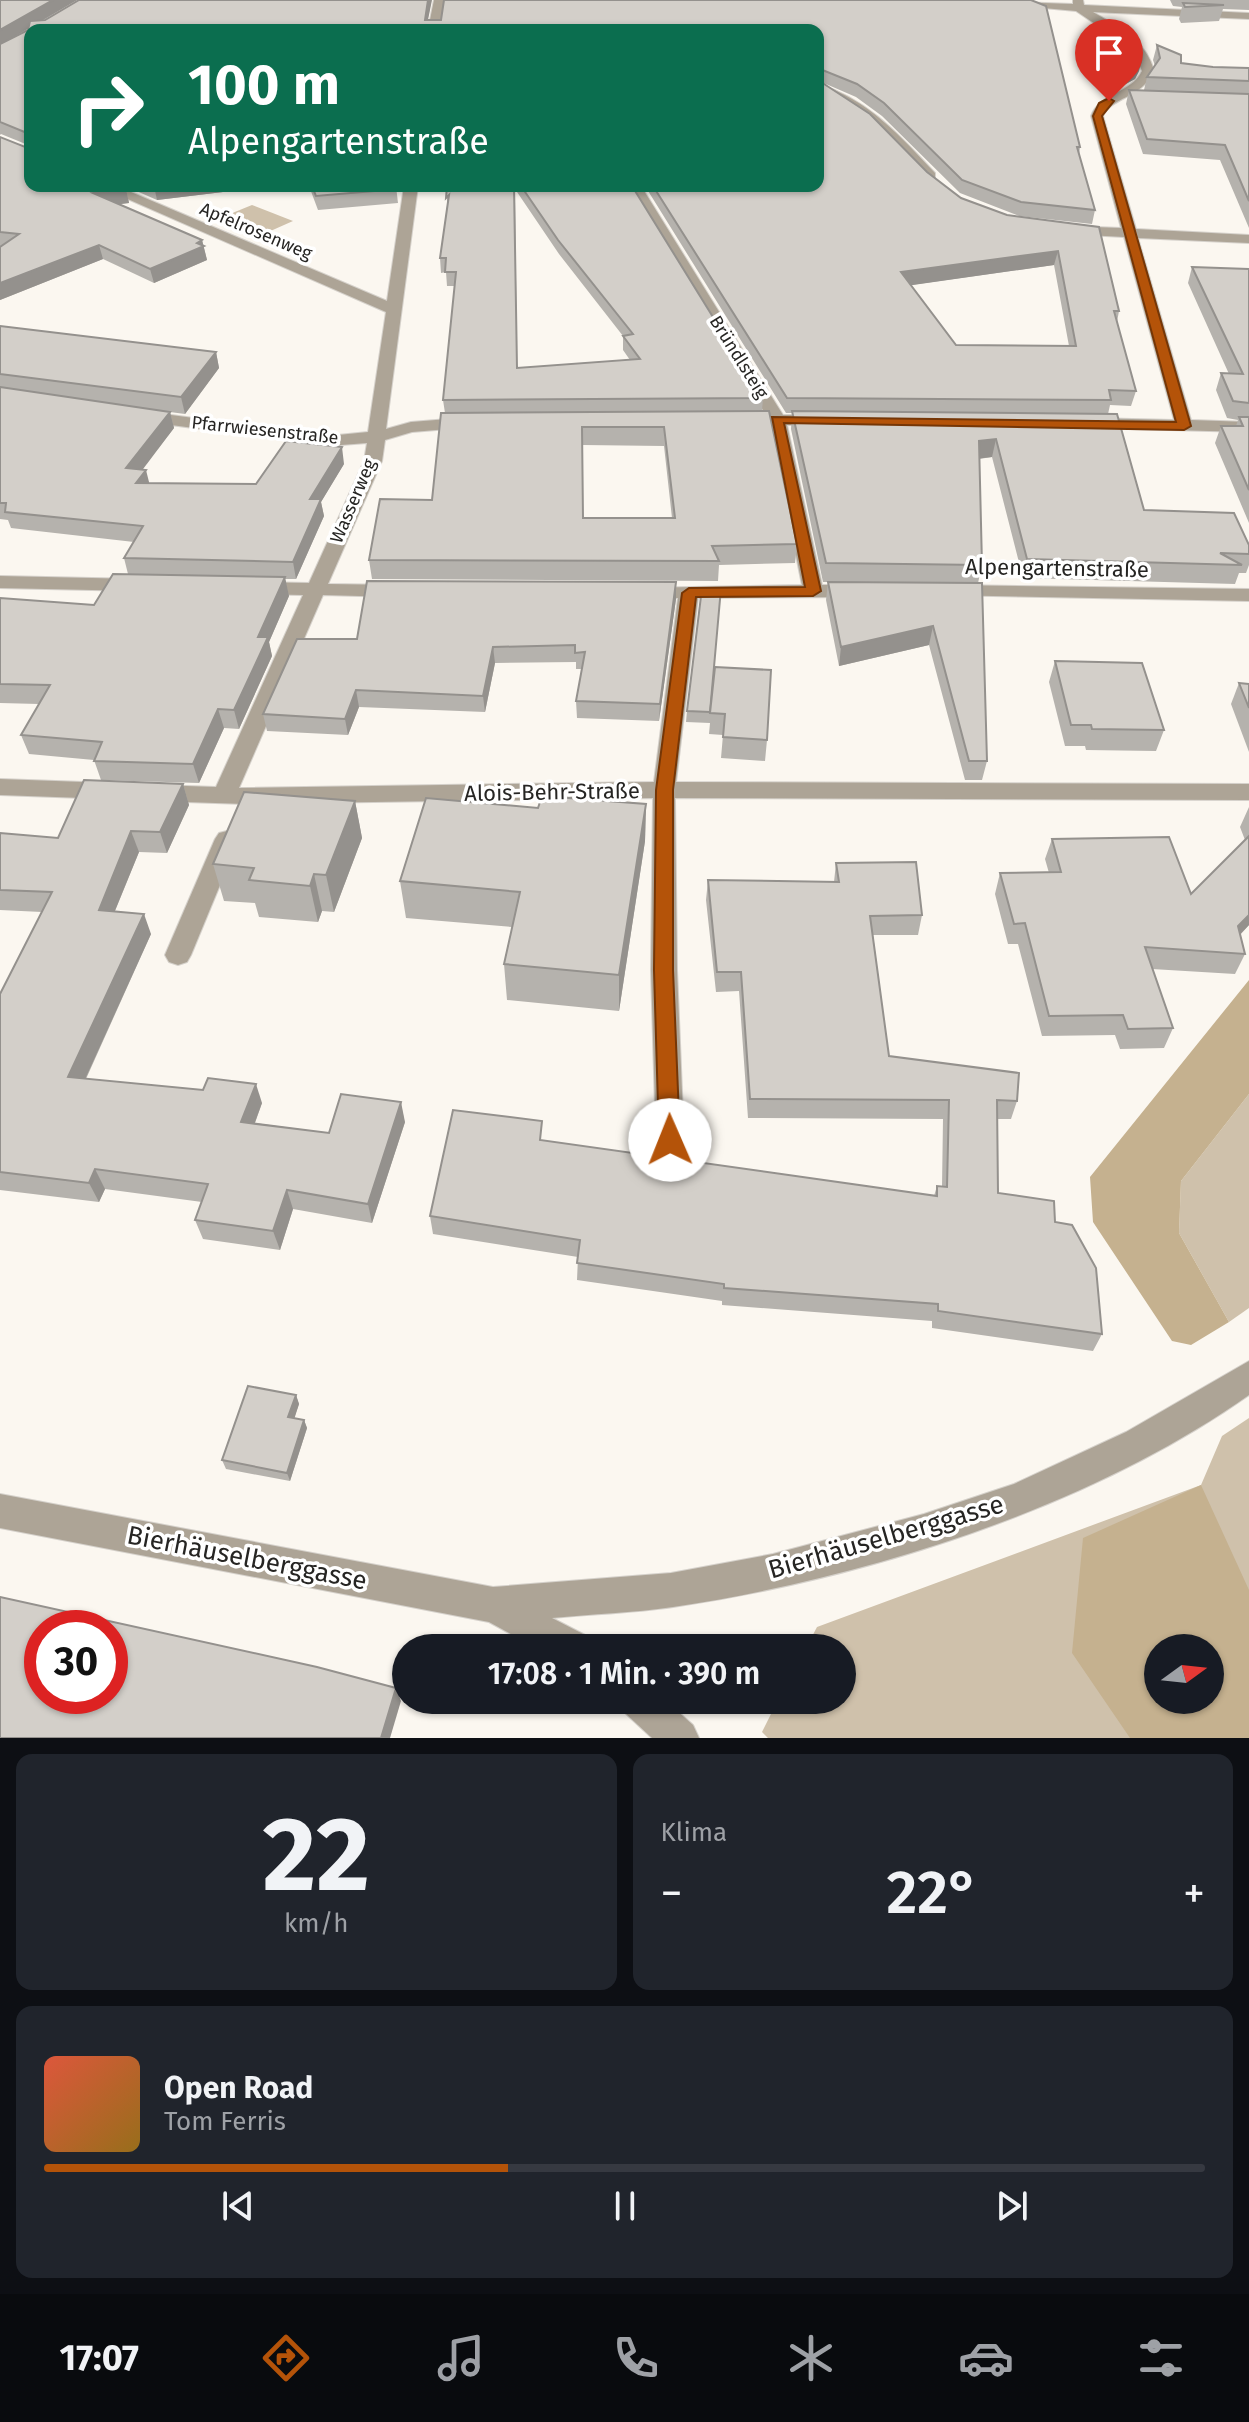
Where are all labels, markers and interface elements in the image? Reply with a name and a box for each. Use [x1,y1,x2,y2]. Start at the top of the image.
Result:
pin [1075,19,1143,101]
icon: arrive [1087,31,1131,75]
text: 100 m [188,52,340,119]
icon: right [56,56,160,160]
text: Alpengartenstraße [188,120,489,164]
street label: Apfelrosenweg [197,197,316,265]
street label: Bründlsteig [705,311,774,403]
street label: Pfarrwiesenstraße [190,411,340,449]
street label: Wasserweg [325,455,381,546]
street label: Alpengartenstraße [965,553,1149,583]
street label: Alois-Behr-Straße [464,777,640,807]
position arrow [628,1098,712,1182]
street label: Bierhäuselberggasse [765,1489,1007,1585]
street label: Bierhäuselberggasse [124,1520,370,1596]
speed limit sign: 30 [24,1610,128,1714]
north arrow [1144,1634,1224,1714]
map controls [1144,1634,1224,1714]
text: 17:08 · 1 Min. · 390 m [488,1656,760,1692]
text: 22 [262,1793,370,1918]
text: Klima [661,1817,727,1848]
text: 22° [886,1857,979,1929]
text: − [661,1867,683,1920]
text: + [1183,1867,1205,1920]
text: km/h [284,1908,348,1939]
text: Open Road [164,2070,313,2106]
text: Tom Ferris [164,2106,286,2137]
icon: previous [216,2184,260,2228]
icon: pause [603,2184,647,2228]
icon: next [990,2184,1034,2228]
icon: directions [258,2330,314,2386]
icon: music [433,2330,489,2386]
icon: phone [608,2330,664,2386]
icon: climate [783,2330,839,2386]
icon: car [958,2330,1014,2386]
icon: filters [1133,2330,1189,2386]
text: 17:07 [60,2336,139,2380]

